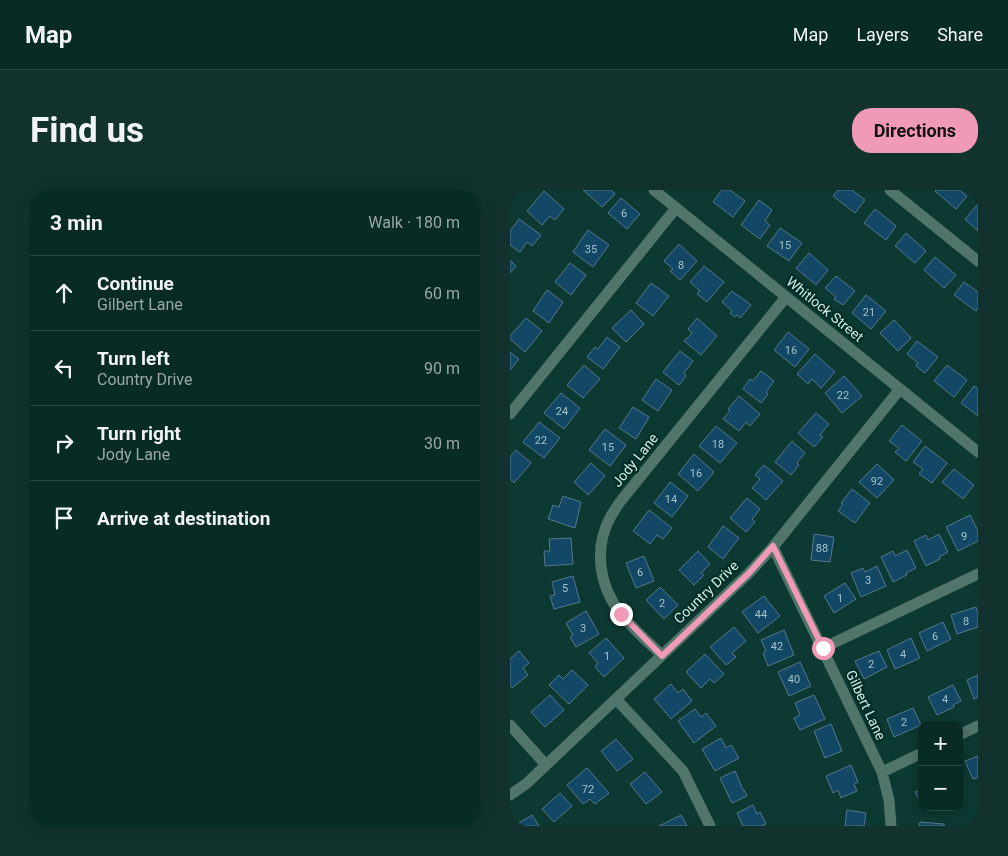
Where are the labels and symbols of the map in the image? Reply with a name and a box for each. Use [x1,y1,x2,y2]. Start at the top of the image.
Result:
house number: 6 [621,207,627,220]
house number: 15 [779,239,791,252]
house number: 35 [585,243,597,256]
house number: 8 [678,259,684,272]
street label: Whitlock Street [783,273,867,345]
house number: 21 [863,306,875,319]
house number: 16 [785,344,797,357]
house number: 22 [837,389,849,402]
house number: 24 [556,405,568,418]
street label: Jody Lane [609,430,661,490]
house number: 22 [535,434,547,447]
house number: 18 [712,438,724,451]
house number: 15 [602,441,614,454]
house number: 16 [690,467,702,480]
house number: 92 [871,475,883,488]
house number: 14 [665,493,677,506]
house number: 9 [961,530,967,543]
house number: 88 [816,542,828,555]
street label: Country Drive [670,557,742,627]
house number: 6 [637,566,643,579]
house number: 3 [865,574,871,587]
house number: 5 [562,582,568,595]
house number: 1 [837,592,843,605]
house number: 2 [659,597,665,610]
route end [610,603,633,626]
house number: 44 [755,608,767,621]
house number: 8 [963,615,969,628]
house number: 3 [580,622,586,635]
house number: 6 [932,630,938,643]
route start [812,637,835,660]
house number: 42 [771,640,783,653]
house number: 4 [900,648,906,661]
house number: 1 [604,650,610,663]
house number: 2 [868,658,874,671]
street label: Gilbert Lane [843,668,889,742]
house number: 40 [788,673,800,686]
house number: 4 [942,693,948,706]
house number: 2 [901,716,907,729]
house number: 72 [582,783,594,796]

